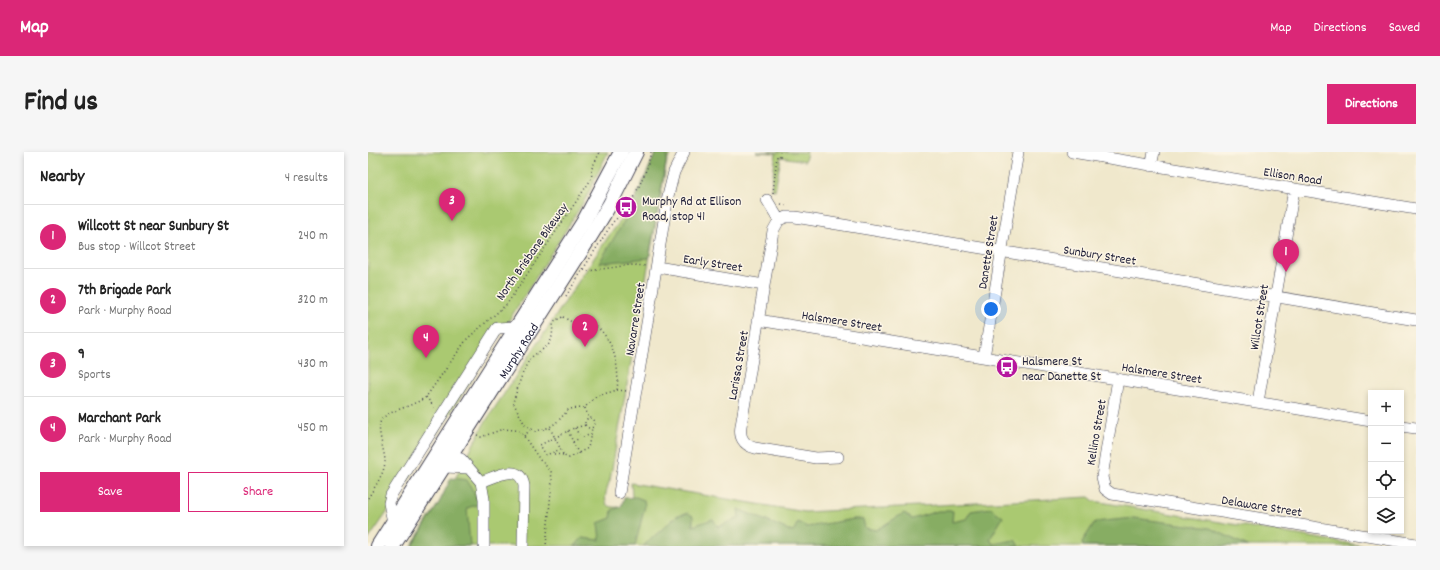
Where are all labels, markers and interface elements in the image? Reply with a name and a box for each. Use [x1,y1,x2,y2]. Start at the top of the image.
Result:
text: Map [20,15,49,42]
text: Map [1270,18,1292,38]
text: Directions [1314,18,1367,38]
text: Saved [1389,18,1420,38]
text: Find us [24,84,98,124]
button: Directions [1327,84,1416,124]
street label: Ellison Road [1262,163,1323,191]
text: Nearby [40,166,84,190]
text: 4 results [285,169,328,188]
pin: 3 [439,188,465,221]
place label: Murphy Rd at Ellison Road, stop 41 [642,193,741,227]
bus stop icon: Murphy Rd at Ellison Road, stop 41 [613,194,639,220]
street label: North Brisbane Bikeway [492,199,574,305]
street label: Danette Street [974,214,1005,291]
text: Willcott St near Sunbury St [78,216,229,238]
text: 1 [52,227,54,246]
text: 240 m [298,227,328,246]
text: Bus stop · Willcot Street [78,238,196,257]
pin: 1 [1273,239,1299,272]
street label: Sunbury Street [1062,241,1137,272]
street label: Early Street [682,250,744,279]
text: 7th Brigade Park [78,280,171,302]
street label: Navarre Street [621,281,652,357]
street label: Willcot Street [1246,283,1275,352]
text: 2 [50,291,56,310]
text: 320 m [298,291,328,310]
your location [981,299,1001,319]
text: Park · Murphy Road [78,302,172,321]
street label: Halsmere Street [800,307,883,338]
pin: 2 [572,314,598,347]
street label: Murphy Road [495,320,545,383]
pin: 4 [413,325,439,358]
street label: Larissa Street [724,329,755,402]
text: 9 [78,344,85,366]
place label: Halsmere St near Danette St [1022,353,1101,387]
bus stop icon: Halsmere St near Danette St [994,354,1020,380]
text: 3 [50,355,56,374]
text: 430 m [298,355,328,374]
street label: Halsmere Street [1120,359,1203,390]
text: Sports [78,366,111,385]
map controls [1368,390,1404,534]
button: + [1368,390,1404,426]
street label: Kellino Street [1082,398,1113,467]
text: Marchant Park [78,408,161,430]
text: 4 [50,419,56,438]
text: 450 m [298,419,328,438]
button: − [1368,426,1404,462]
text: Park · Murphy Road [78,430,172,449]
button: locate [1368,462,1404,498]
button: Save [40,472,180,512]
button: Share [188,472,328,512]
street label: Delaware Street [1220,492,1303,523]
button: layers [1368,498,1404,534]

